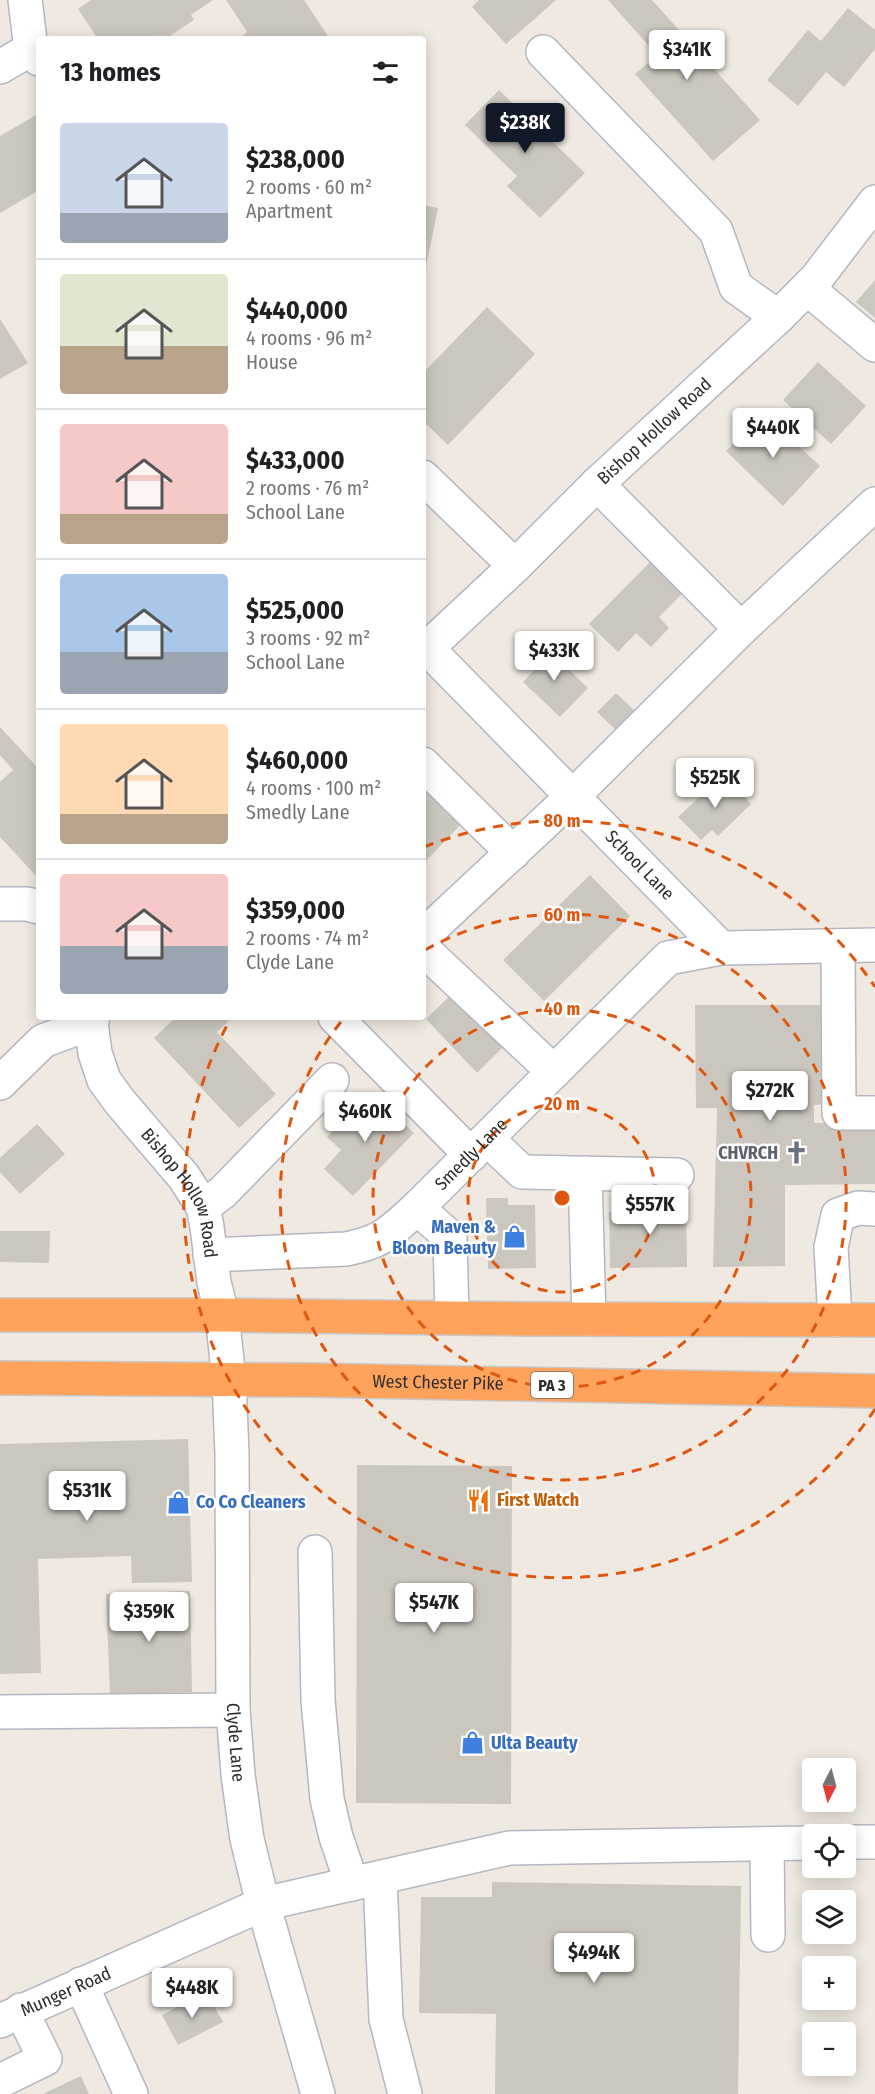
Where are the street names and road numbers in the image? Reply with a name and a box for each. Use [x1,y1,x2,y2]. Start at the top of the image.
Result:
street label: Bishop Hollow Road [593,373,716,489]
street label: School Lane [601,826,679,905]
street label: Smedly Lane [430,1113,512,1195]
street label: Bishop Hollow Road [136,1124,222,1259]
street label: West Chester Pike [372,1370,504,1395]
road number: PA 3 [531,1372,573,1398]
street label: Clyde Lane [222,1703,250,1783]
street label: Munger Road [17,1962,114,2021]

